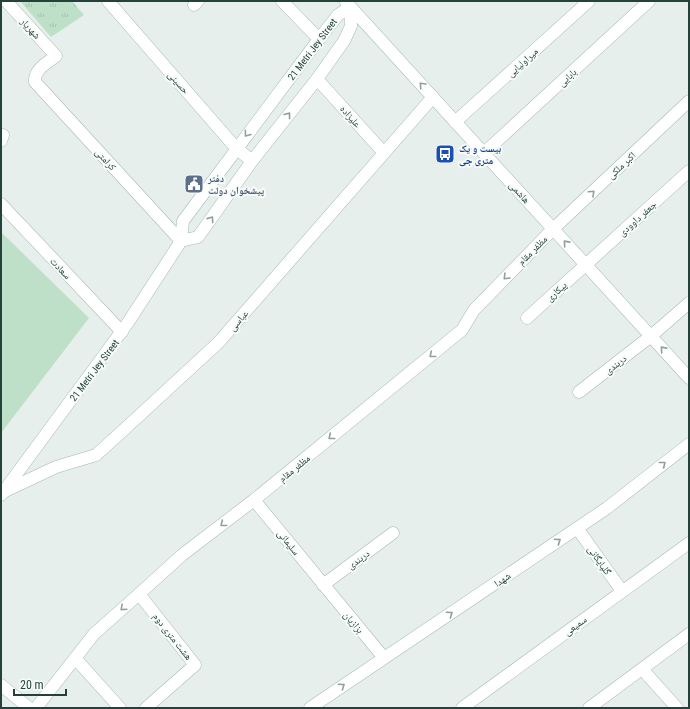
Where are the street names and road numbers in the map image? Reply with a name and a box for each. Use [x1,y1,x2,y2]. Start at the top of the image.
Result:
street label: شهریار [18,15,43,41]
street label: 21 Metri Jey Street [286,16,339,82]
street label: میراولیایی [505,45,541,80]
street label: بابایی [556,66,580,89]
street label: حسینی [165,69,192,97]
street label: علیزاده [338,103,363,130]
street label: کرامتی [92,146,118,173]
street label: اکبر ملکی [605,150,638,182]
street label: هاشمی [506,179,532,206]
street label: جعفر داوودی [616,198,660,239]
street label: مظفر مقام [515,233,551,269]
street label: سعادت [48,255,74,282]
street label: پیکاری [544,279,570,304]
street label: عباسی [226,308,251,334]
street label: 21 Metri Jey Street [68,337,121,403]
street label: دربندی [602,352,629,377]
street label: مظفر مقام [277,452,314,486]
street label: سلیمانی [274,528,302,558]
street label: گلپایگانی [585,544,614,578]
street label: دربندی [345,548,372,572]
street label: شهدا [492,570,513,589]
street label: بزازیان [341,609,366,636]
street label: هشت متری دوم [149,611,194,663]
street label: سمیعی [562,613,590,638]

